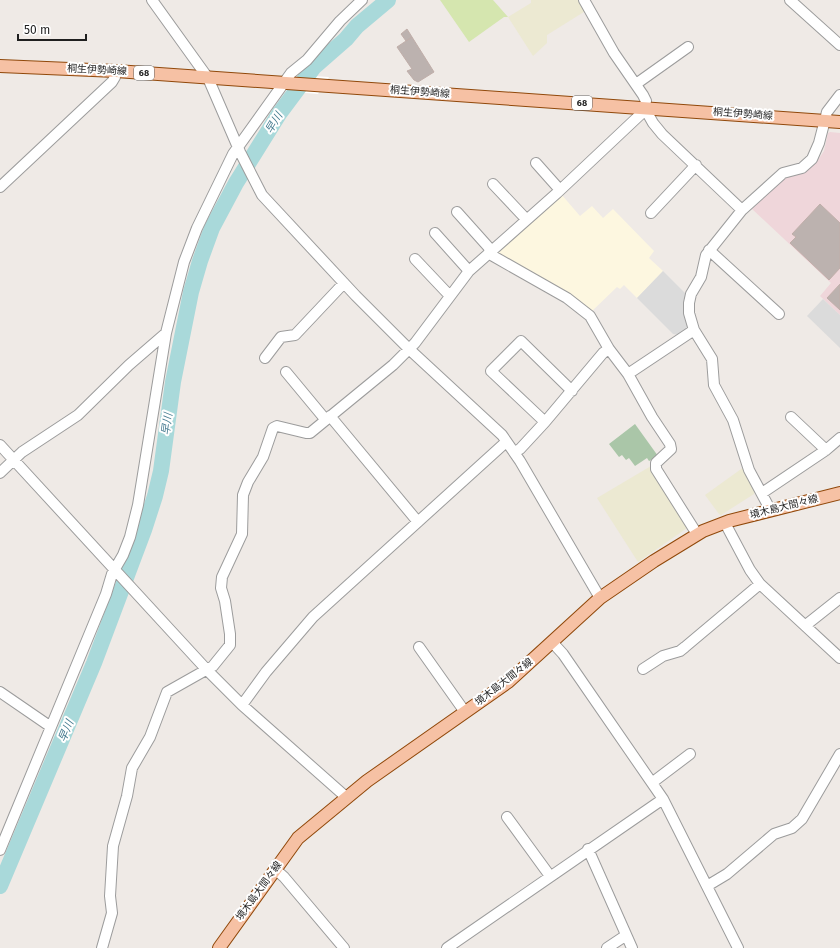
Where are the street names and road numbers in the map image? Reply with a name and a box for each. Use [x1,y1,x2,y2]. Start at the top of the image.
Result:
street label: 桐生伊勢崎線 [67,62,127,78]
road number: 68 [134,66,154,80]
street label: 桐生伊勢崎線 [390,84,450,100]
road number: 68 [572,96,592,110]
street label: 桐生伊勢崎線 [713,106,773,122]
street label: 境木島大間々線 [749,493,819,521]
street label: 境木島大間々線 [473,656,535,708]
street label: 境木島大間々線 [234,859,284,923]

